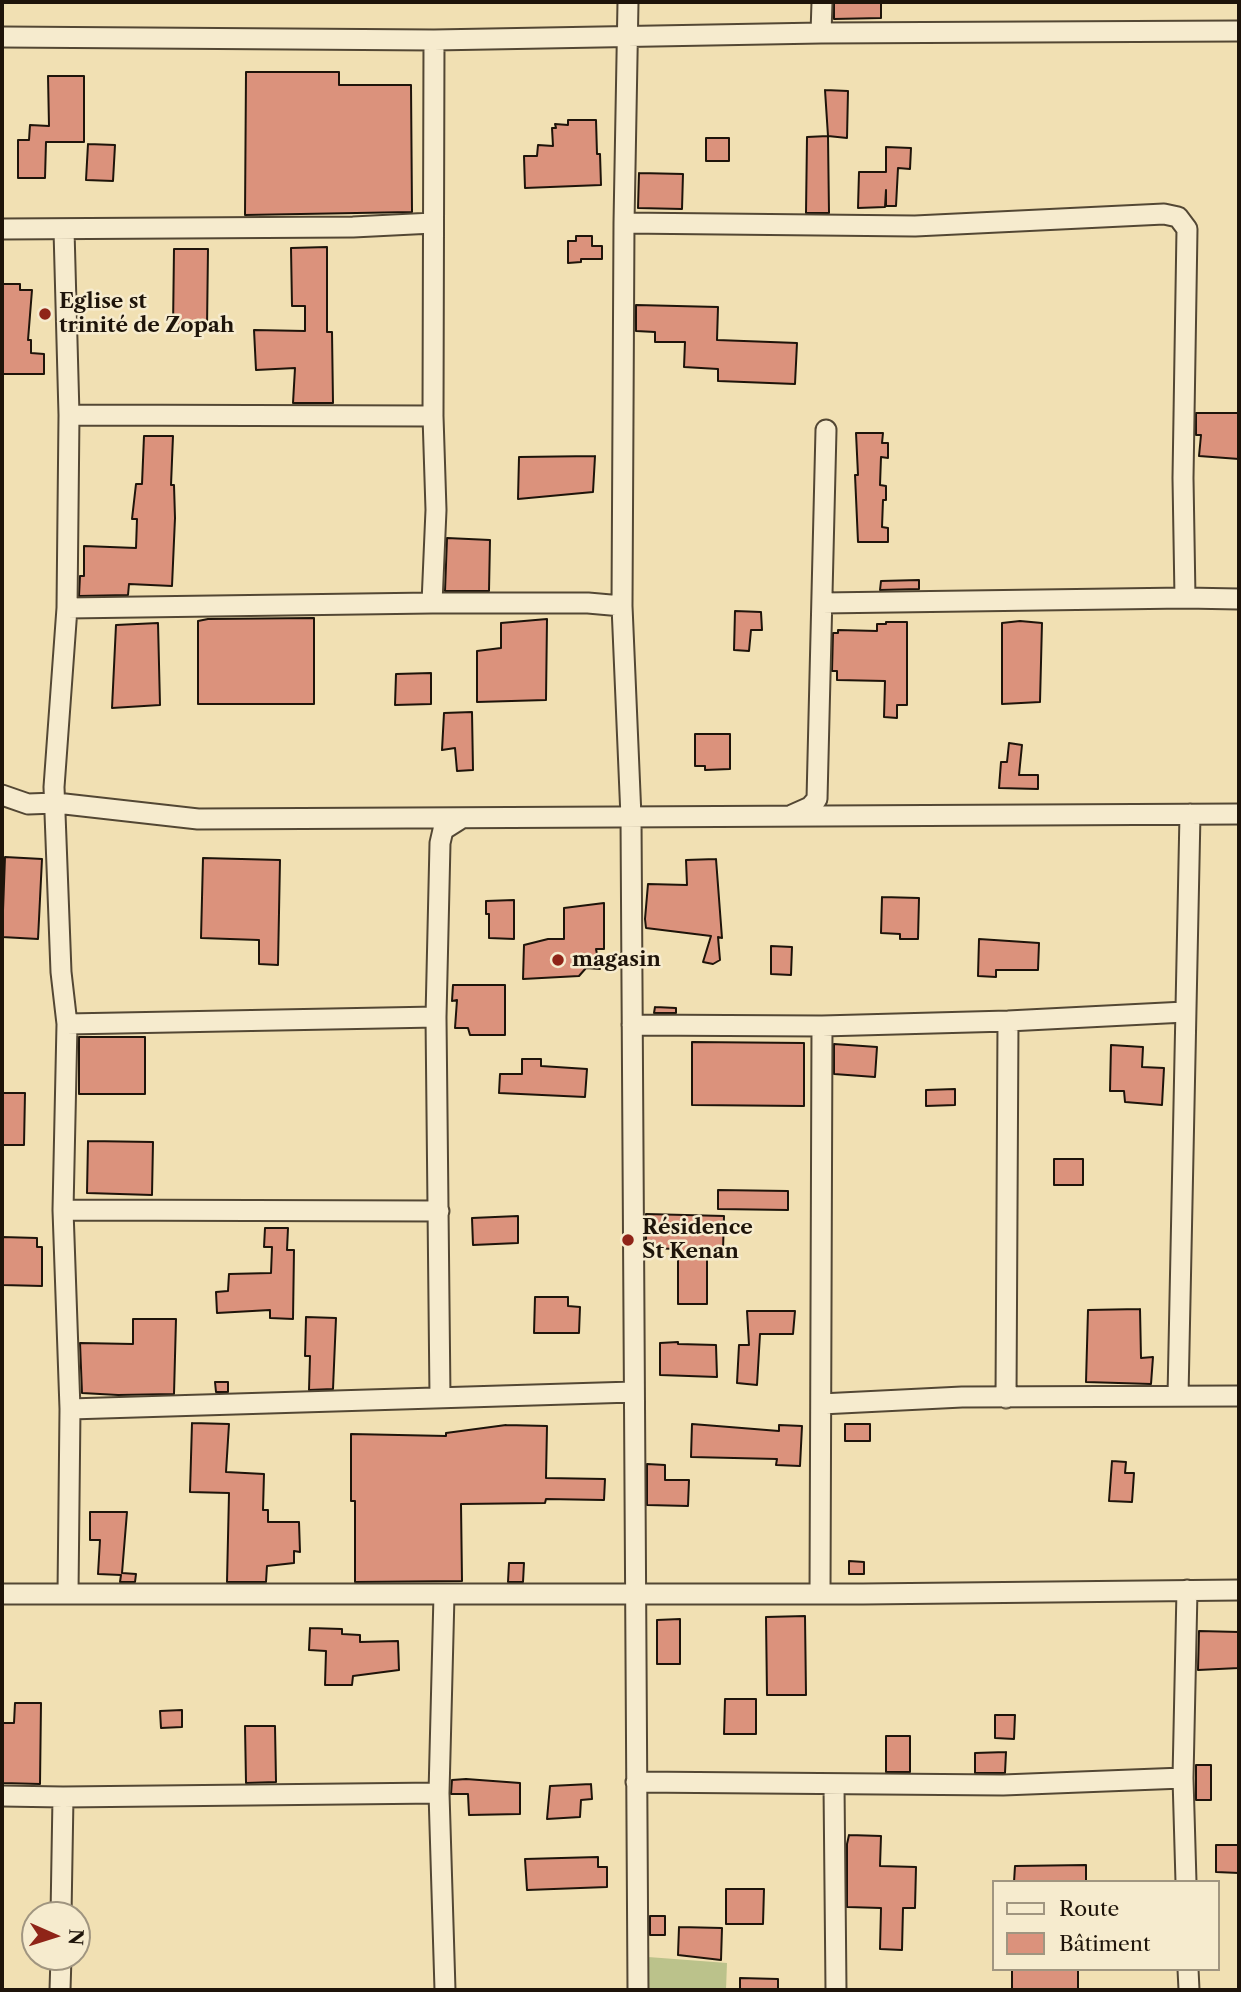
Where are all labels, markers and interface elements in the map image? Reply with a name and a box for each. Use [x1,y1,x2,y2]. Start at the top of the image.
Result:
place label: Eglise st trinité de Zopah [59,289,234,339]
marker: Eglise st trinité de Zopah [37,306,53,322]
place label: magasin [572,947,661,973]
marker: magasin [550,952,566,968]
place label: Résidence St Kenan [642,1215,753,1265]
marker: Résidence St Kenan [620,1232,636,1248]
legend [992,1880,1220,1971]
text: Route [1059,1896,1119,1921]
north arrow [21,1901,91,1971]
text: N [64,1928,87,1946]
text: Bâtiment [1059,1931,1150,1956]

